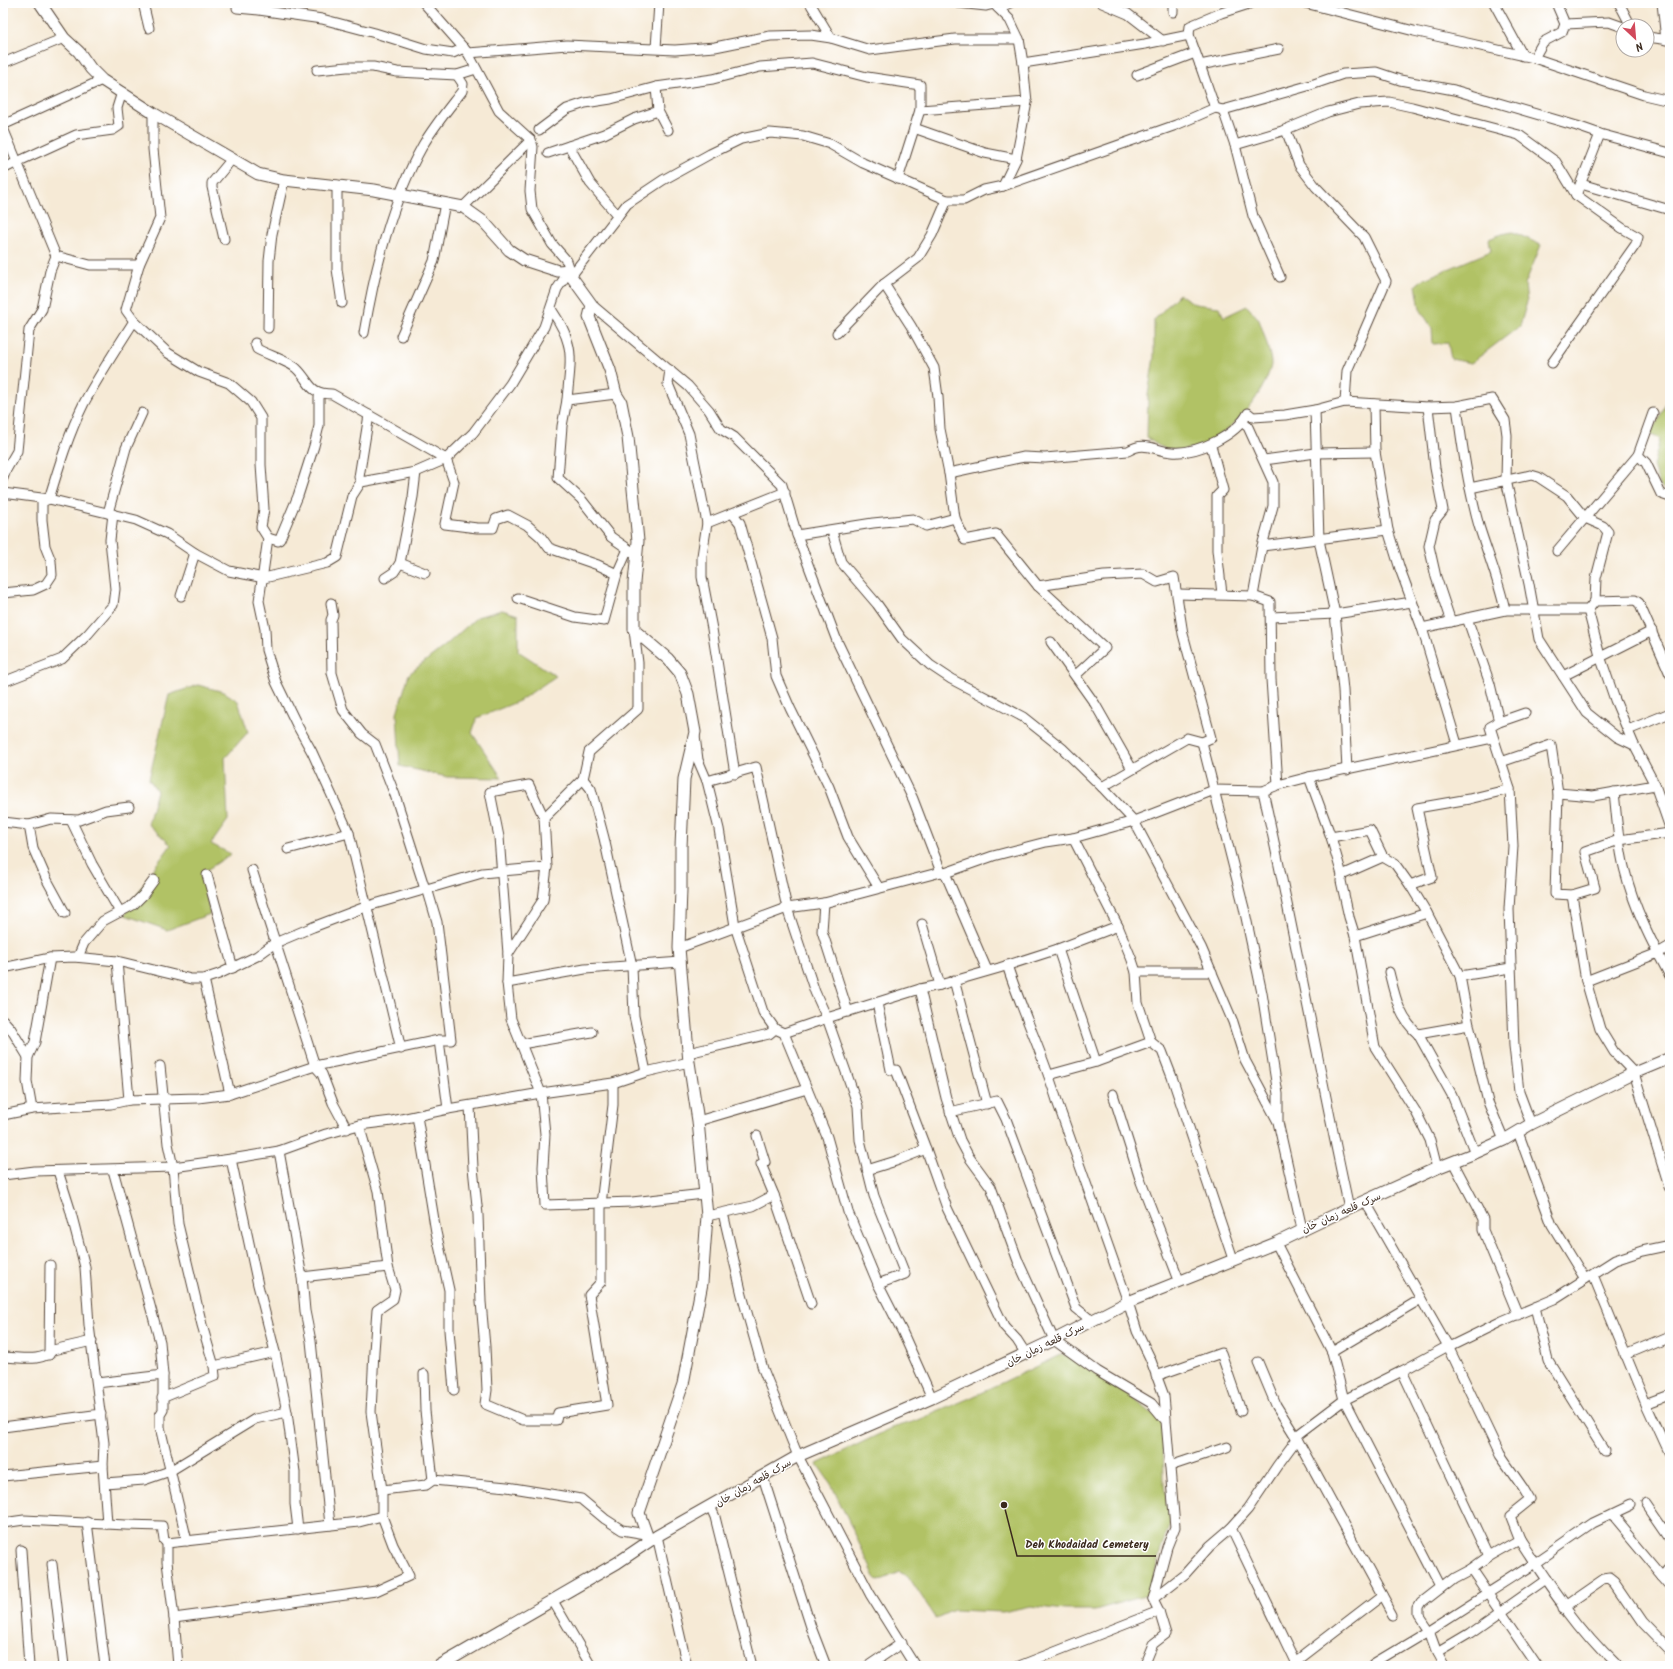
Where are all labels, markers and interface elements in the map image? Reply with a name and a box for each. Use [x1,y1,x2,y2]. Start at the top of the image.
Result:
north arrow [1615,18,1655,58]
text: N [1632,36,1646,56]
street label: سرک قلعه زمان خان [1299,1188,1384,1238]
street label: سرک قلعه زمان خان [1004,1319,1087,1371]
street label: سرک قلعه زمان خان [713,1454,795,1511]
callout: Deh Khodaidad Cemetery [1017,1533,1156,1556]
text: Deh Khodaidad Cemetery [1025,1536,1149,1554]

